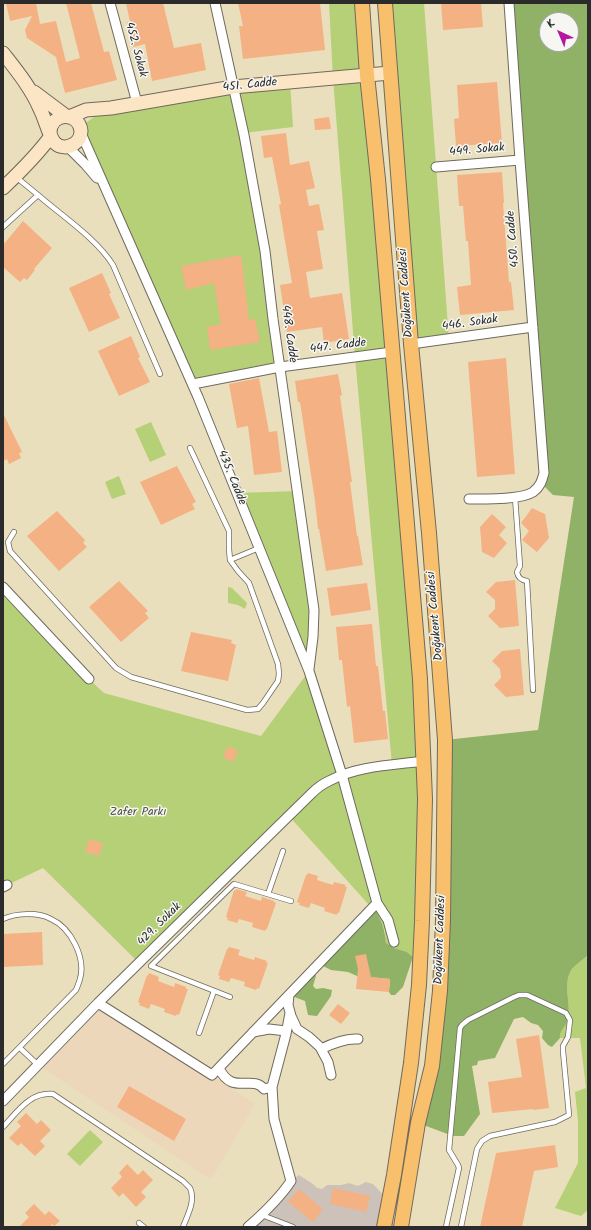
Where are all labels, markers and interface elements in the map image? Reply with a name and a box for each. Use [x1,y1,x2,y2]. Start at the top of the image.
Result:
north arrow [539,12,579,52]
text: K [543,15,560,33]
street label: 452. Sokak [121,21,149,79]
street label: 451. Cadde [222,76,278,96]
street label: 449. Sokak [449,141,505,161]
street label: 450. Cadde [504,210,524,268]
street label: Doğukent Caddesi [397,248,417,338]
street label: 448. Cadde [277,304,299,364]
street label: 446. Sokak [441,313,499,335]
street label: 447. Cadde [309,336,367,358]
street label: 435. Cadde [214,449,248,507]
street label: Doğukent Caddesi [425,571,447,661]
park label: Zafer Parkı [110,806,166,820]
street label: Doğukent Caddesi [432,895,450,985]
street label: 429. Sokak [135,900,185,950]

